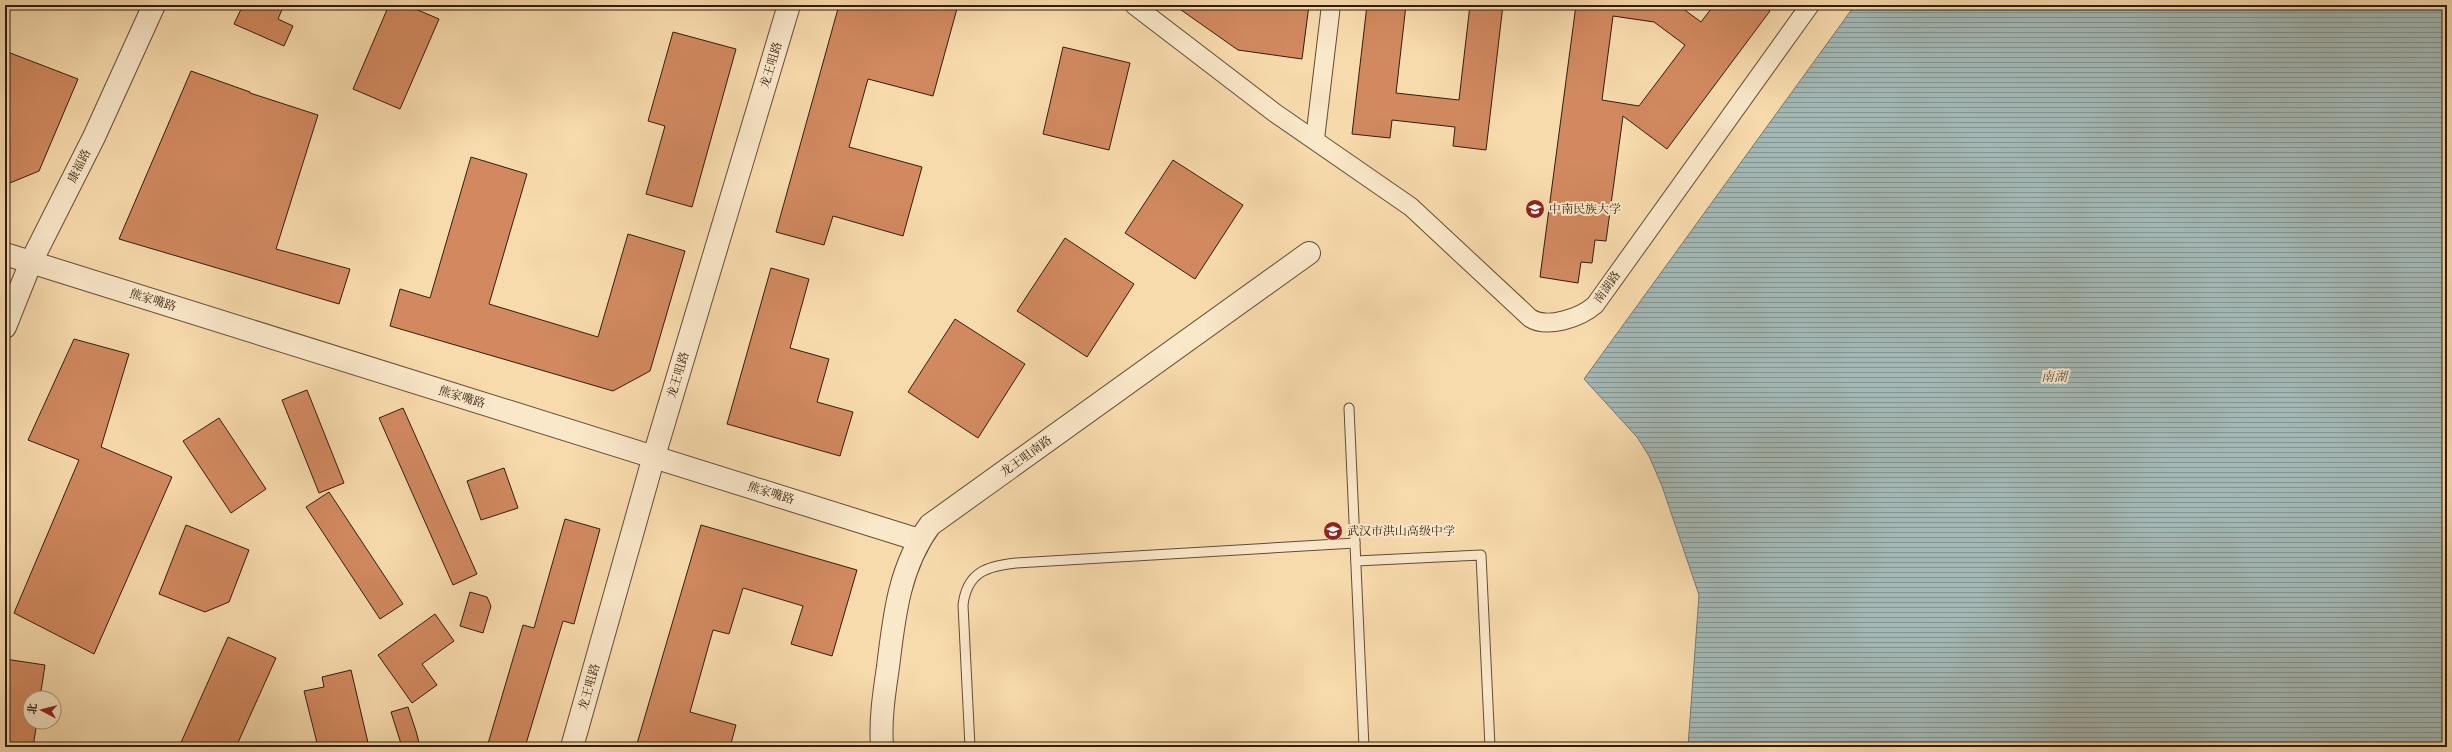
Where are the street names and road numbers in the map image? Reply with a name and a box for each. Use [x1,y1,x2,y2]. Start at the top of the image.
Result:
street label: 龙王咀路 [757,40,786,90]
street label: 康福路 [65,147,94,186]
street label: 南湖路 [1591,268,1624,306]
street label: 熊家嘴路 [128,286,178,315]
street label: 龙王咀路 [664,350,693,400]
street label: 熊家嘴路 [437,383,487,412]
street label: 龙王咀南路 [998,433,1055,480]
street label: 熊家嘴路 [746,479,796,508]
street label: 龙王咀路 [576,662,603,712]

